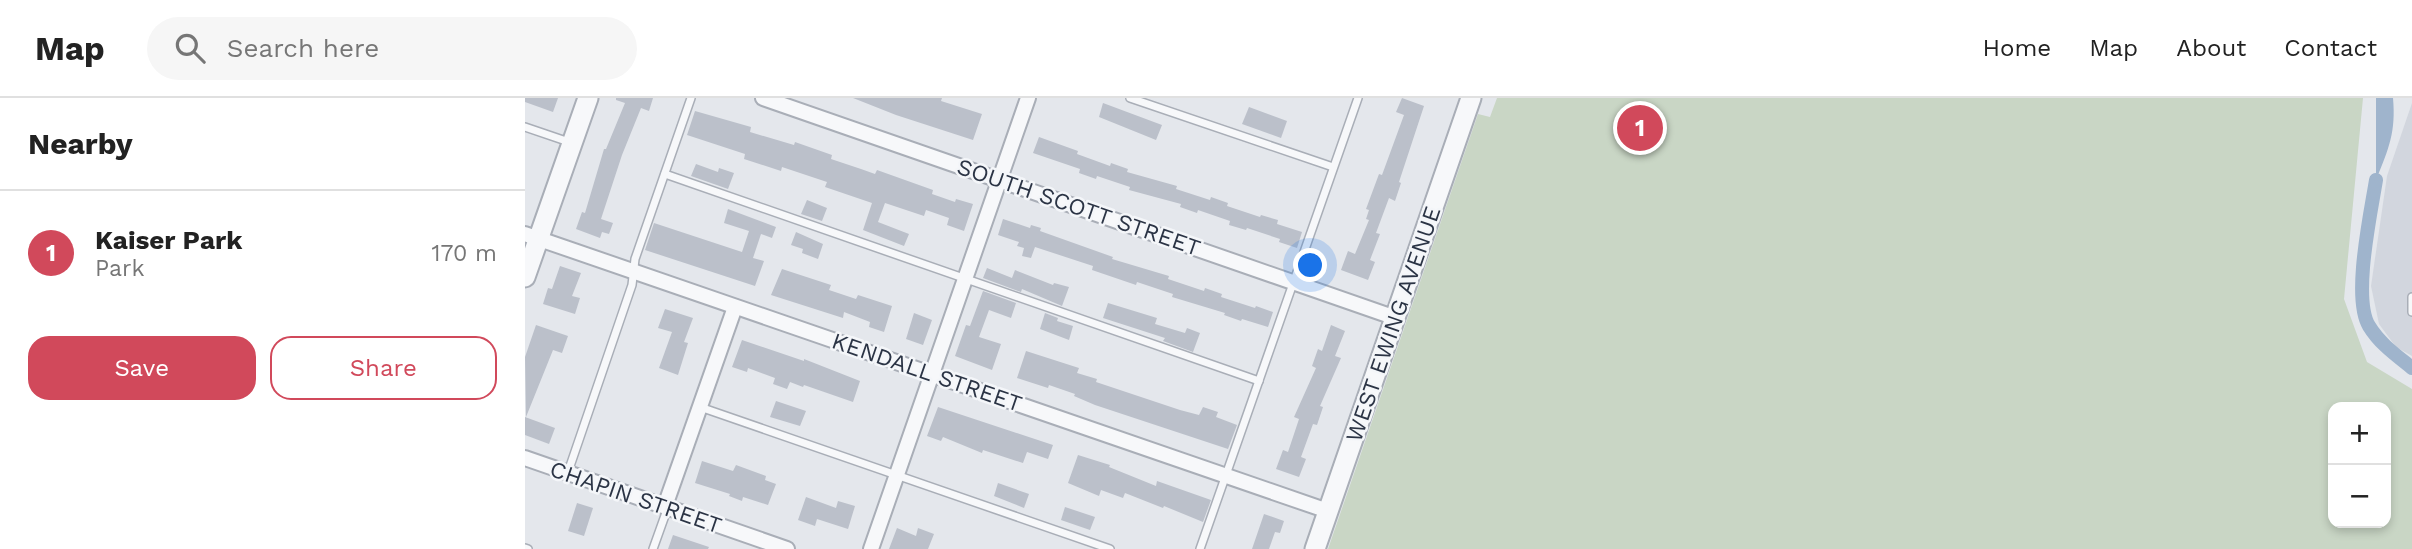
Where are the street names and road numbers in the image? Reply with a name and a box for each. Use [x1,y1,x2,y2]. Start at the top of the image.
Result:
street label: SOUTH SCOTT STREET [954,153,1204,262]
street label: WEST EWING AVENUE [1340,203,1446,445]
street label: KENDALL STREET [828,327,1025,418]
street label: CHAPIN STREET [546,455,725,540]

